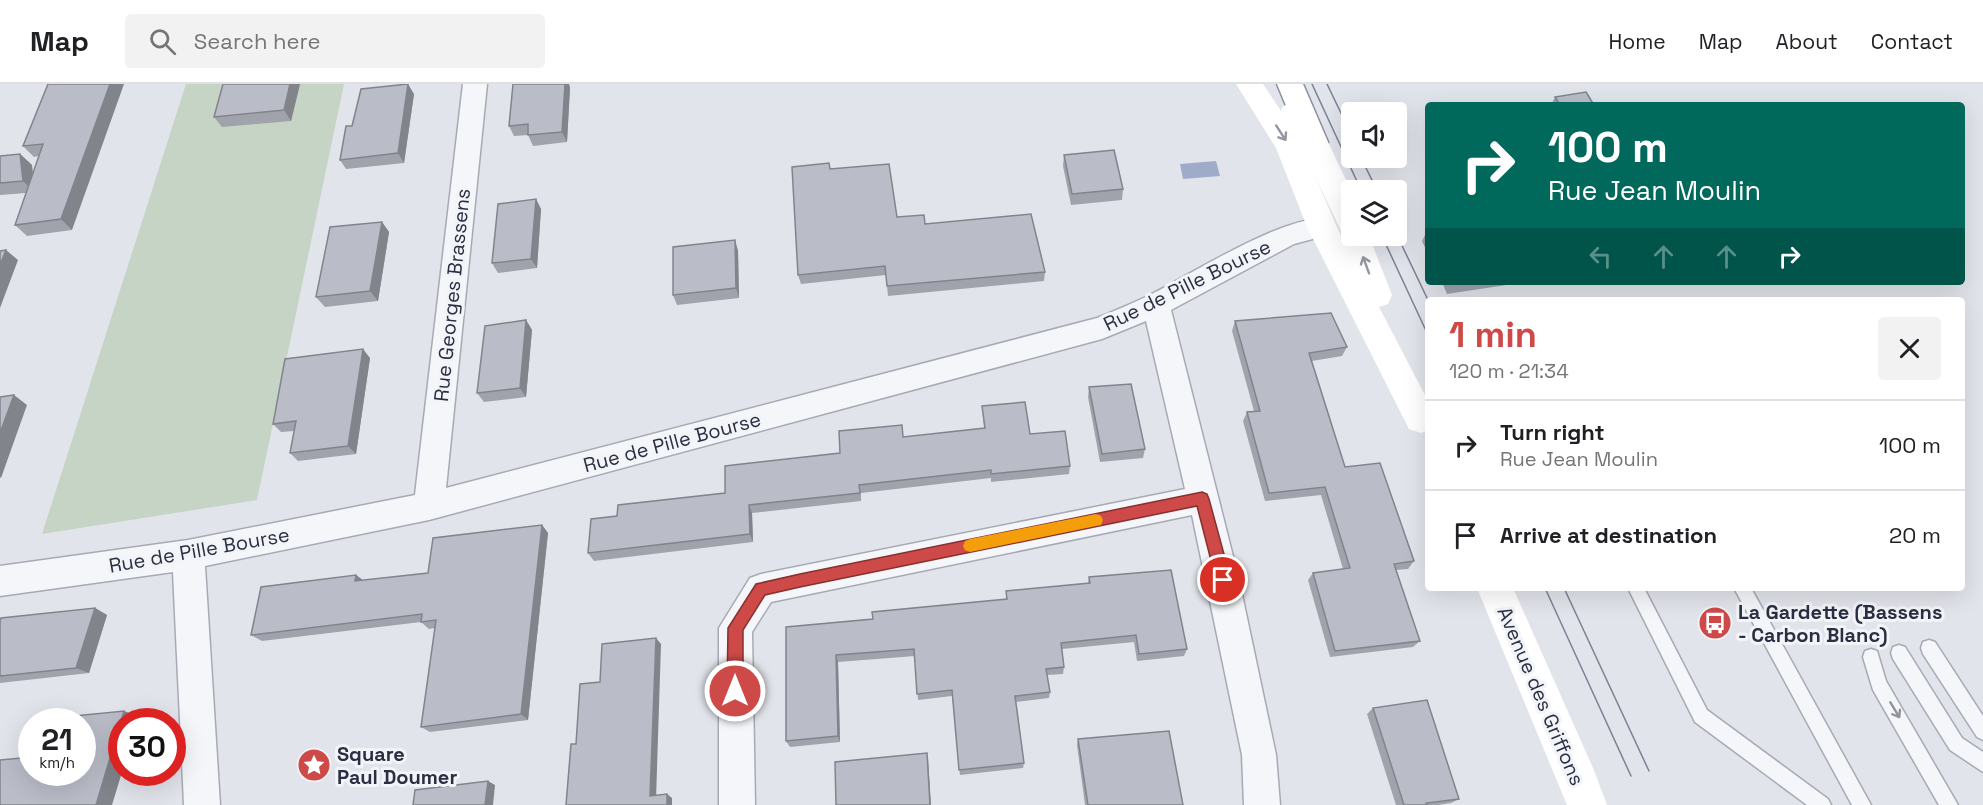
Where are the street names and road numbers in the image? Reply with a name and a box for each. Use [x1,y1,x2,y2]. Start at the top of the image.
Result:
street label: Rue Georges Brassens [428,187,476,403]
street label: Rue de Pille Bourse [1099,233,1275,337]
street label: Rue de Pille Bourse [580,406,764,478]
street label: Rue de Pille Bourse [107,521,291,579]
street label: Avenue des Griffons [1492,603,1590,789]

